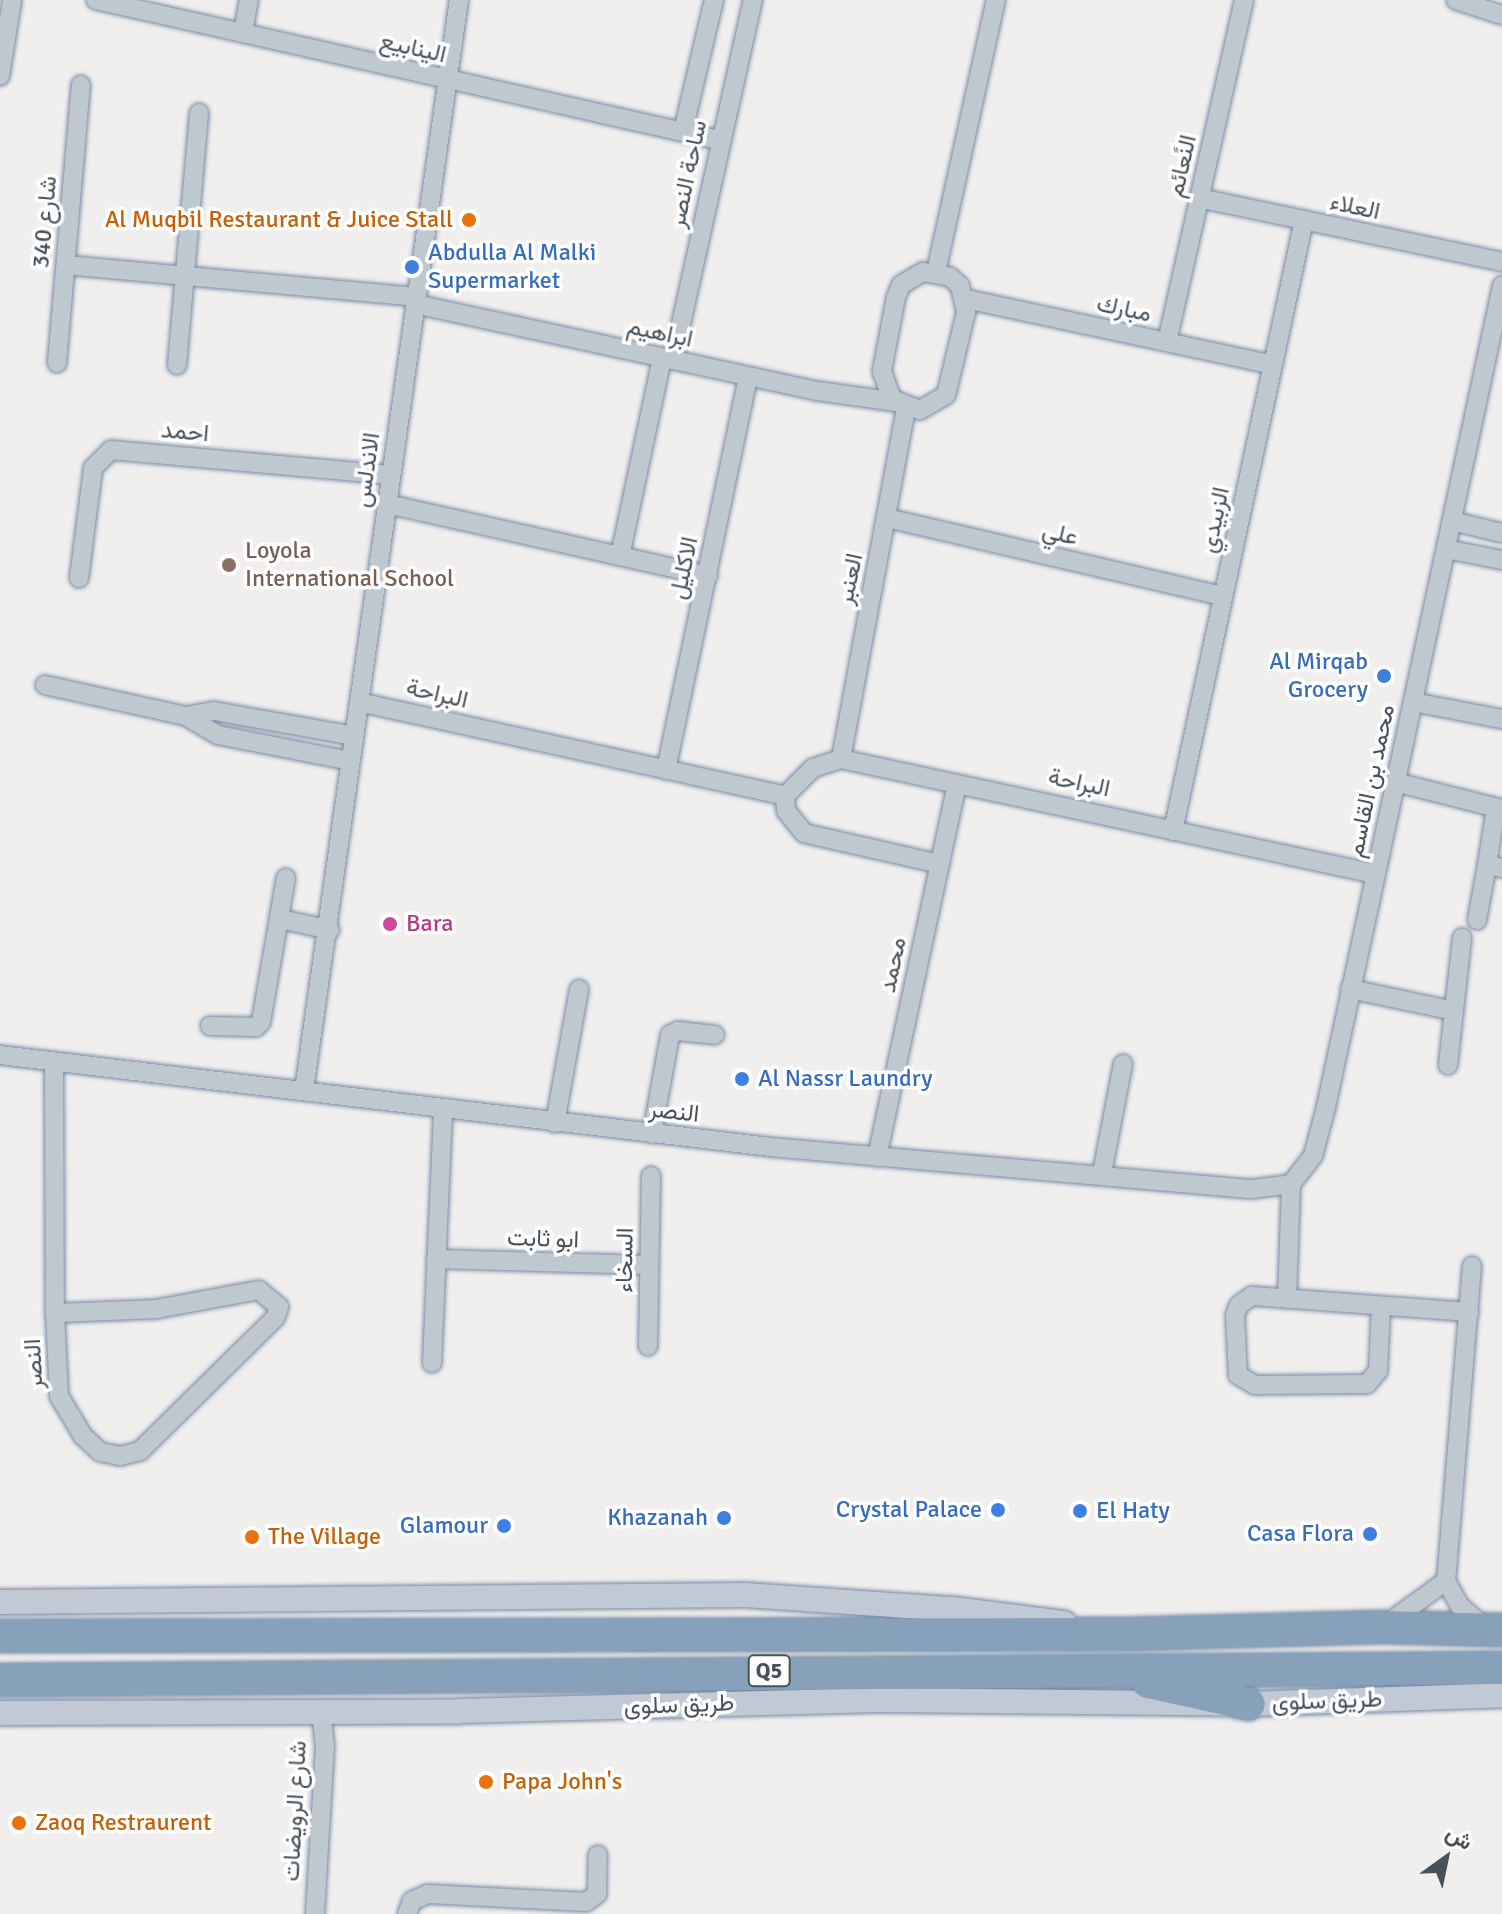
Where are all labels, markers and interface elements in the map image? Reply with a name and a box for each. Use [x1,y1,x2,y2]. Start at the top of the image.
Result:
street label: الينابيع [377,26,449,70]
street label: ساحة النصر [663,117,713,231]
street label: النًعائم [1161,132,1203,200]
street label: شارع 340 [27,175,63,269]
street label: العلاء [1327,188,1383,226]
place label: Al Muqbil Restaurant & Juice Stall [105,206,453,234]
marker: Al Muqbil Restaurant & Juice Stall [460,211,478,229]
place label: Abdulla Al Malki Supermarket [428,239,596,295]
marker: Abdulla Al Malki Supermarket [403,258,421,276]
street label: مبارك [1094,289,1154,329]
street label: ابراهيم [625,312,695,354]
street label: احمد [160,416,210,448]
street label: الاندلس [347,431,387,509]
street label: الزبيدي [1194,484,1236,556]
street label: علي [1039,516,1081,552]
street label: الاكليل [663,534,705,602]
place label: Loyola International School [245,537,454,593]
street label: العنبر [831,551,869,607]
marker: Loyola International School [220,556,238,574]
place label: Al Mirqab Grocery [1269,648,1368,704]
marker: Al Mirqab Grocery [1375,667,1393,685]
street label: البراحة [403,673,471,715]
street label: محمد بن القاسم [1341,702,1401,860]
street label: البراحة [1045,762,1113,804]
place label: Bara [406,910,454,938]
marker: Bara [381,915,399,933]
street label: محمد [873,935,913,995]
place label: Al Nassr Laundry [758,1065,932,1093]
marker: Al Nassr Laundry [733,1070,751,1088]
street label: النصر [647,1095,701,1129]
street label: ابو ثابت [506,1223,580,1255]
street label: السخاء [610,1227,640,1293]
street label: النصر [18,1338,50,1390]
place label: Crystal Palace [836,1496,982,1524]
place label: El Haty [1096,1497,1170,1525]
marker: Crystal Palace [989,1501,1007,1519]
marker: El Haty [1071,1502,1089,1520]
place label: Khazanah [607,1504,708,1532]
marker: Khazanah [715,1509,733,1527]
place label: Glamour [400,1512,488,1540]
marker: Glamour [495,1517,513,1535]
place label: Casa Flora [1247,1520,1354,1548]
place label: The Village [268,1523,381,1551]
marker: Casa Flora [1361,1525,1379,1543]
marker: The Village [243,1528,261,1546]
road number: Q5 [747,1653,791,1689]
street label: طريق سلوى [1271,1685,1383,1717]
street label: طريق سلوى [623,1689,735,1721]
street label: شارع الرويضات [277,1740,313,1882]
place label: Papa John's [502,1768,622,1796]
marker: Papa John's [477,1773,495,1791]
place label: Zaoq Restraurent [35,1809,211,1837]
marker: Zaoq Restraurent [10,1814,28,1832]
north arrow [1406,1818,1486,1898]
text: ش [1441,1819,1478,1856]

